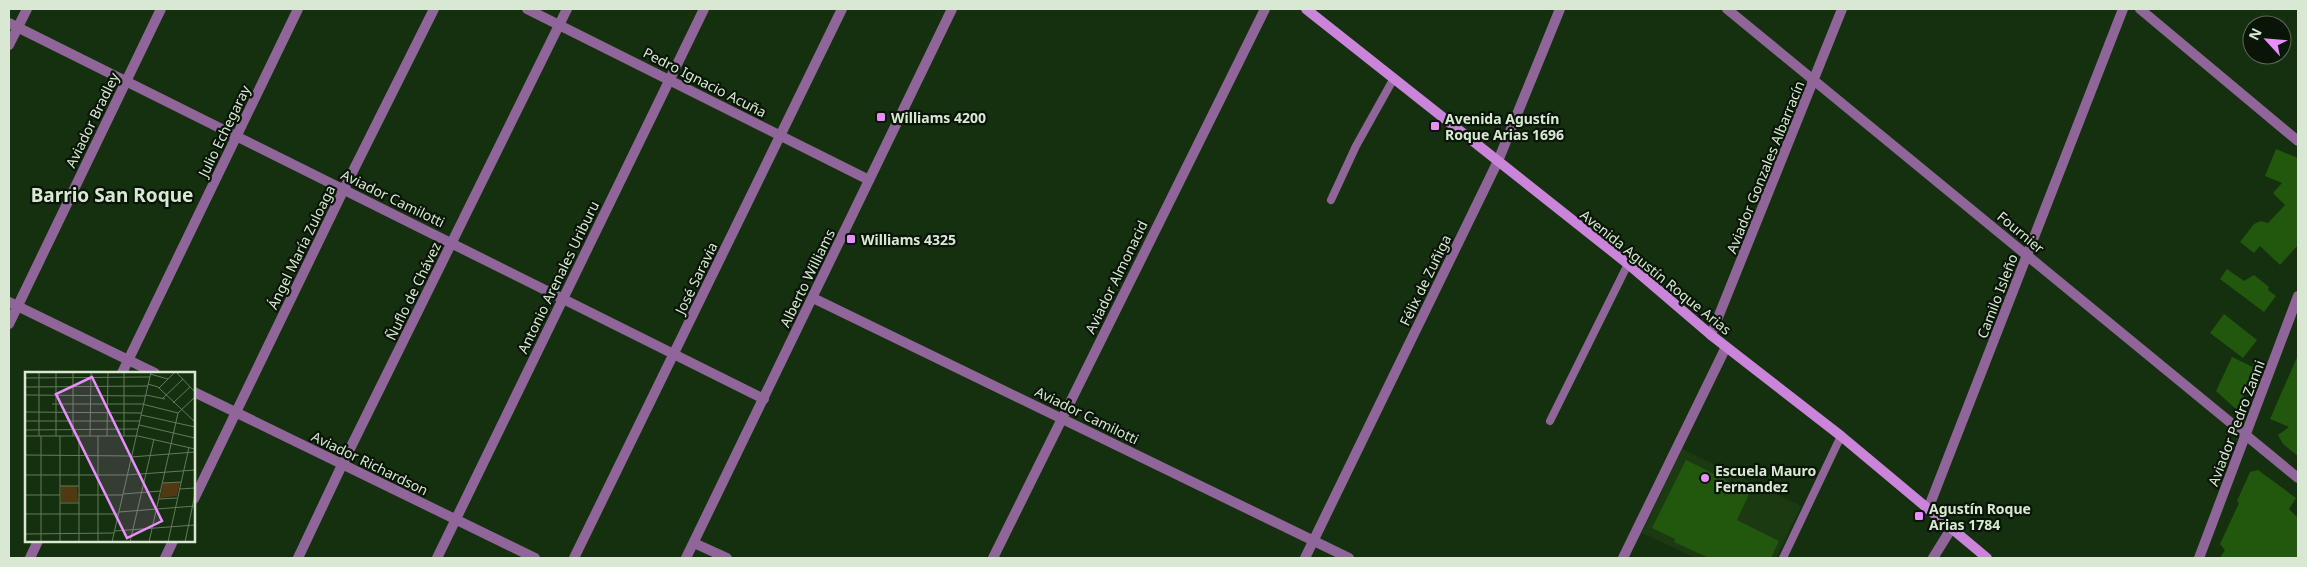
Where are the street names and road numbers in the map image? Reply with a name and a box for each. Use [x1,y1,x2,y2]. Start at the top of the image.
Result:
street label: Pedro Ignacio Acuña [640,43,770,121]
street label: Aviador Bradley [61,69,124,171]
street label: Aviador Gonzales Albarracín [1722,78,1808,256]
street label: Julio Echegaray [193,81,255,182]
street label: Aviador Camilotti [338,165,448,231]
street label: Ángel María Zuloaga [263,182,339,312]
street label: Antonio Arenales Uriburu [513,198,603,356]
street label: Avenida Agustín Roque Arias [1577,205,1736,339]
street label: Fournier [1993,207,2049,257]
street label: Aviador Almonacid [1080,217,1152,337]
street label: Alberto Williams [775,225,839,330]
street label: Félix de Zuñiga [1395,231,1455,329]
street label: Ñuflo de Chávez [381,238,445,343]
street label: José Saravia [669,239,722,319]
street label: Camilo Isleño [1972,251,2022,341]
street label: Aviador Pedro Zanni [2203,357,2269,489]
street label: Aviador Camilotti [1032,382,1142,448]
street label: Aviador Richardson [309,427,431,499]

